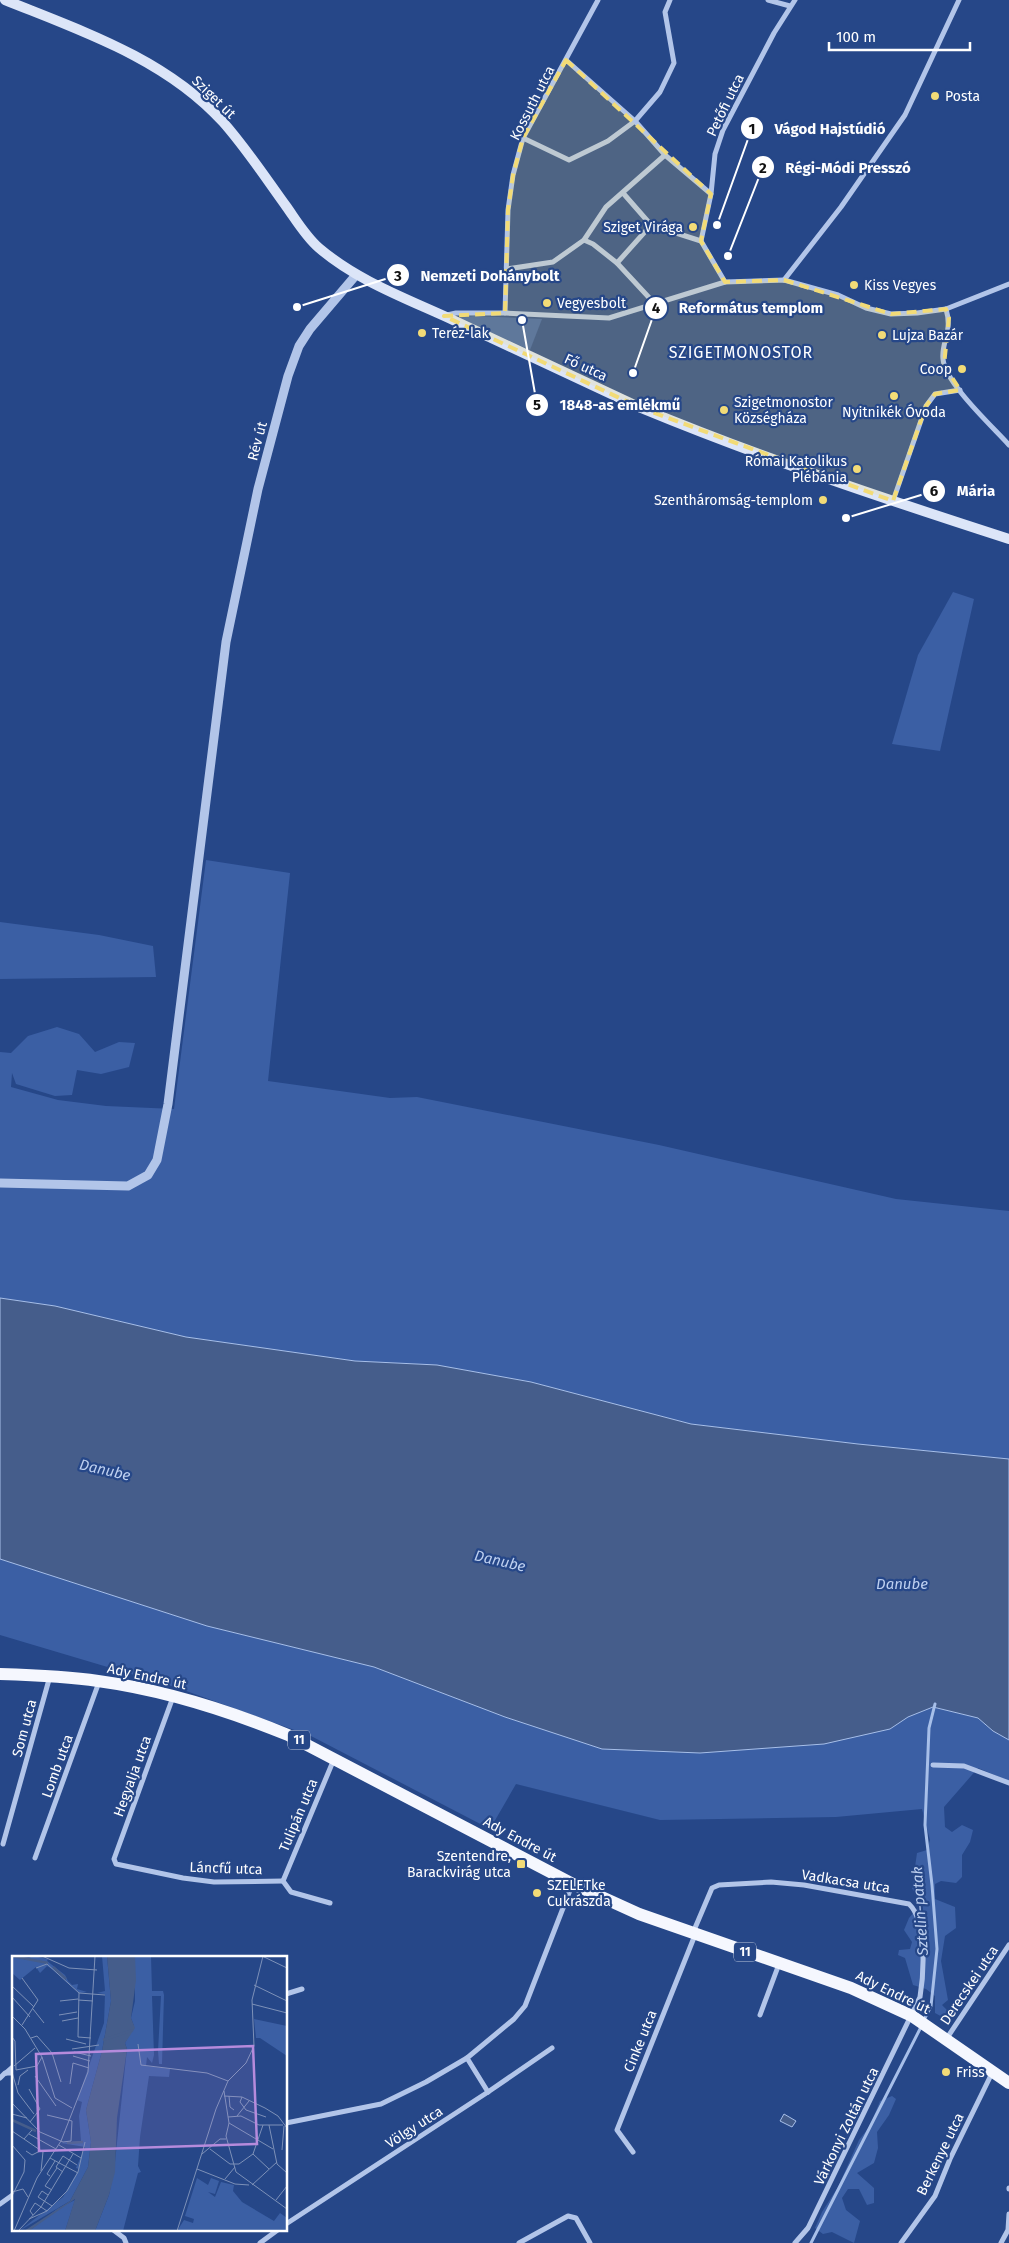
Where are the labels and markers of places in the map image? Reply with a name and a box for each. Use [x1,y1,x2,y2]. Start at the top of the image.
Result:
place label: Posta [945,88,980,105]
marker: Posta [929,90,941,102]
callout: Vágod Hajstúdió [739,113,896,143]
callout: Régi-Módi Presszó [751,152,921,182]
place label: Sziget Virága [603,219,683,236]
marker: Sziget Virága [687,221,699,233]
callout: Nemzeti Dohánybolt [385,260,570,290]
place label: Kiss Vegyes [864,277,937,294]
marker: Kiss Vegyes [848,279,860,291]
callout: Református templom [644,293,833,323]
place label: Vegyesbolt [557,295,627,312]
marker: Vegyesbolt [541,297,553,309]
place label: Teréz-lak [432,325,490,342]
marker: Teréz-lak [416,327,428,339]
place label: Lujza Bazár [892,327,964,344]
marker: Lujza Bazár [876,329,888,341]
place label: Coop [920,361,952,378]
marker: Coop [956,363,968,375]
callout: 1848-as emlékmű [525,390,691,420]
marker: Nyitnikék Óvoda [888,390,900,402]
place label: Szigetmonostor Községháza [734,394,833,427]
place label: Nyitnikék Óvoda [842,403,946,421]
marker: Szigetmonostor Községháza [718,404,730,416]
place label: Római Katolikus Plébánia [745,453,847,486]
marker: Római Katolikus Plébánia [851,463,863,475]
callout: Mária [922,476,1005,506]
place label: Szentháromság-templom [654,492,813,509]
marker: Szentháromság-templom [817,494,829,506]
place label: Szentendre, Barackvirág utca [407,1848,511,1881]
marker: Szentendre, Barackvirág utca [515,1858,527,1870]
place label: SZELETke Cukrászda [547,1877,611,1910]
marker: SZELETke Cukrászda [531,1887,543,1899]
place label: Friss [956,2064,985,2081]
marker: Friss [940,2066,952,2078]

